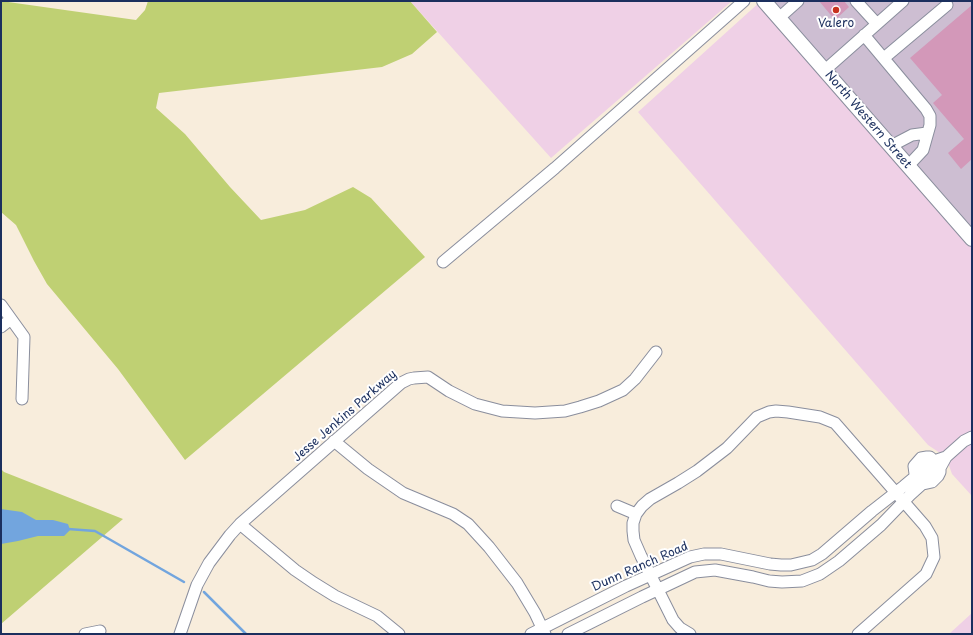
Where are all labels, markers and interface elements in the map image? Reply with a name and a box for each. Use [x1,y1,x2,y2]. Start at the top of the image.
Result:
marker: Valero [831,5,841,15]
place label: Valero [818,17,854,31]
street label: North Western Street [822,68,914,172]
street label: Jesse Jenkins Parkway [290,367,400,465]
street label: Dunn Ranch Road [589,539,691,595]

